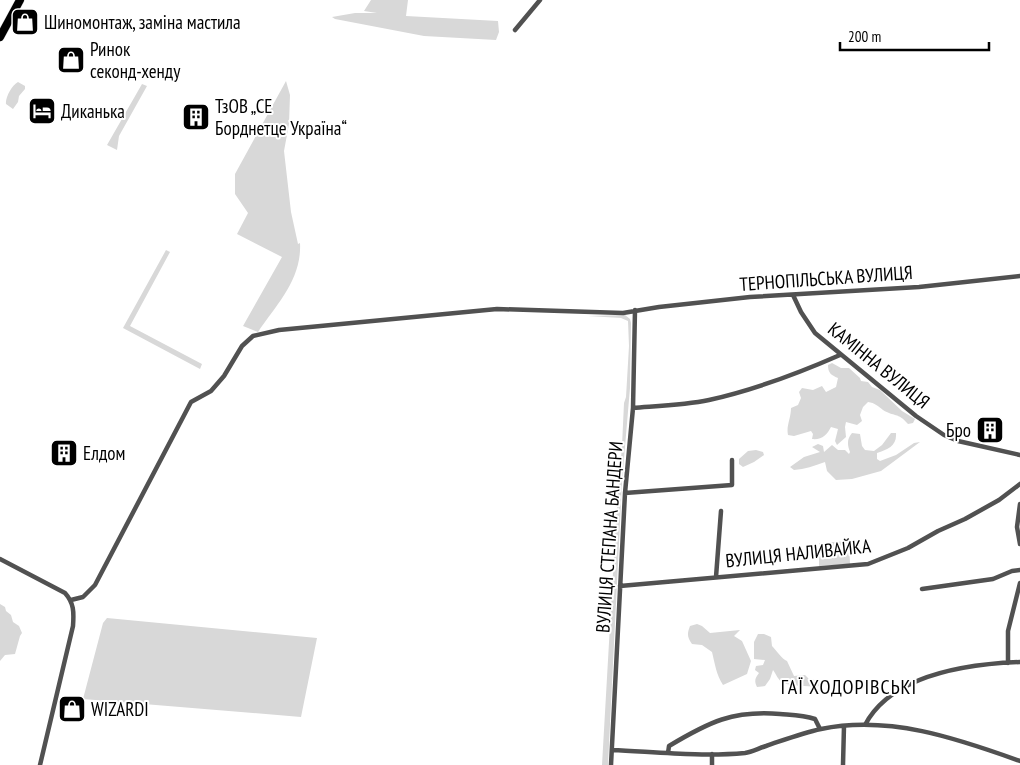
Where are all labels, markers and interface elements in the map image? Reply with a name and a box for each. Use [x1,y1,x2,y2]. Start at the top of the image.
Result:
shop icon: Шиномонтаж, заміна мастила [10,7,40,37]
place label: Шиномонтаж, заміна мастила [44,10,241,34]
scale bar [840,20,989,52]
text: 200 m [848,27,881,46]
place label: Ринок секонд-хенду [90,37,181,83]
shop icon: Ринок секонд-хенду [56,45,86,75]
place label: ТзОВ „СЕ Борднетце Україна“ [215,94,347,140]
hotel icon: Диканька [27,96,57,126]
place label: Диканька [61,99,125,123]
building icon: ТзОВ „СЕ Борднетце Україна“ [181,102,211,132]
street label: ТЕРНОПІЛЬСЬКА ВУЛИЦЯ [739,260,913,296]
street label: КАМІННА ВУЛИЦЯ [823,317,935,413]
building icon: Бро [975,415,1005,445]
place label: Бро [946,418,971,442]
building icon: Елдом [49,438,79,468]
street label: ВУЛИЦЯ СТЕПАНА БАНДЕРИ [590,440,628,634]
place label: Елдом [83,441,125,465]
street label: ВУЛИЦЯ НАЛИВАЙКА [724,533,872,573]
district label: ГАЇ ХОДОРІВСЬКІ [781,674,917,700]
shop icon: WIZARDI [57,694,87,724]
place label: WIZARDI [91,697,149,721]

